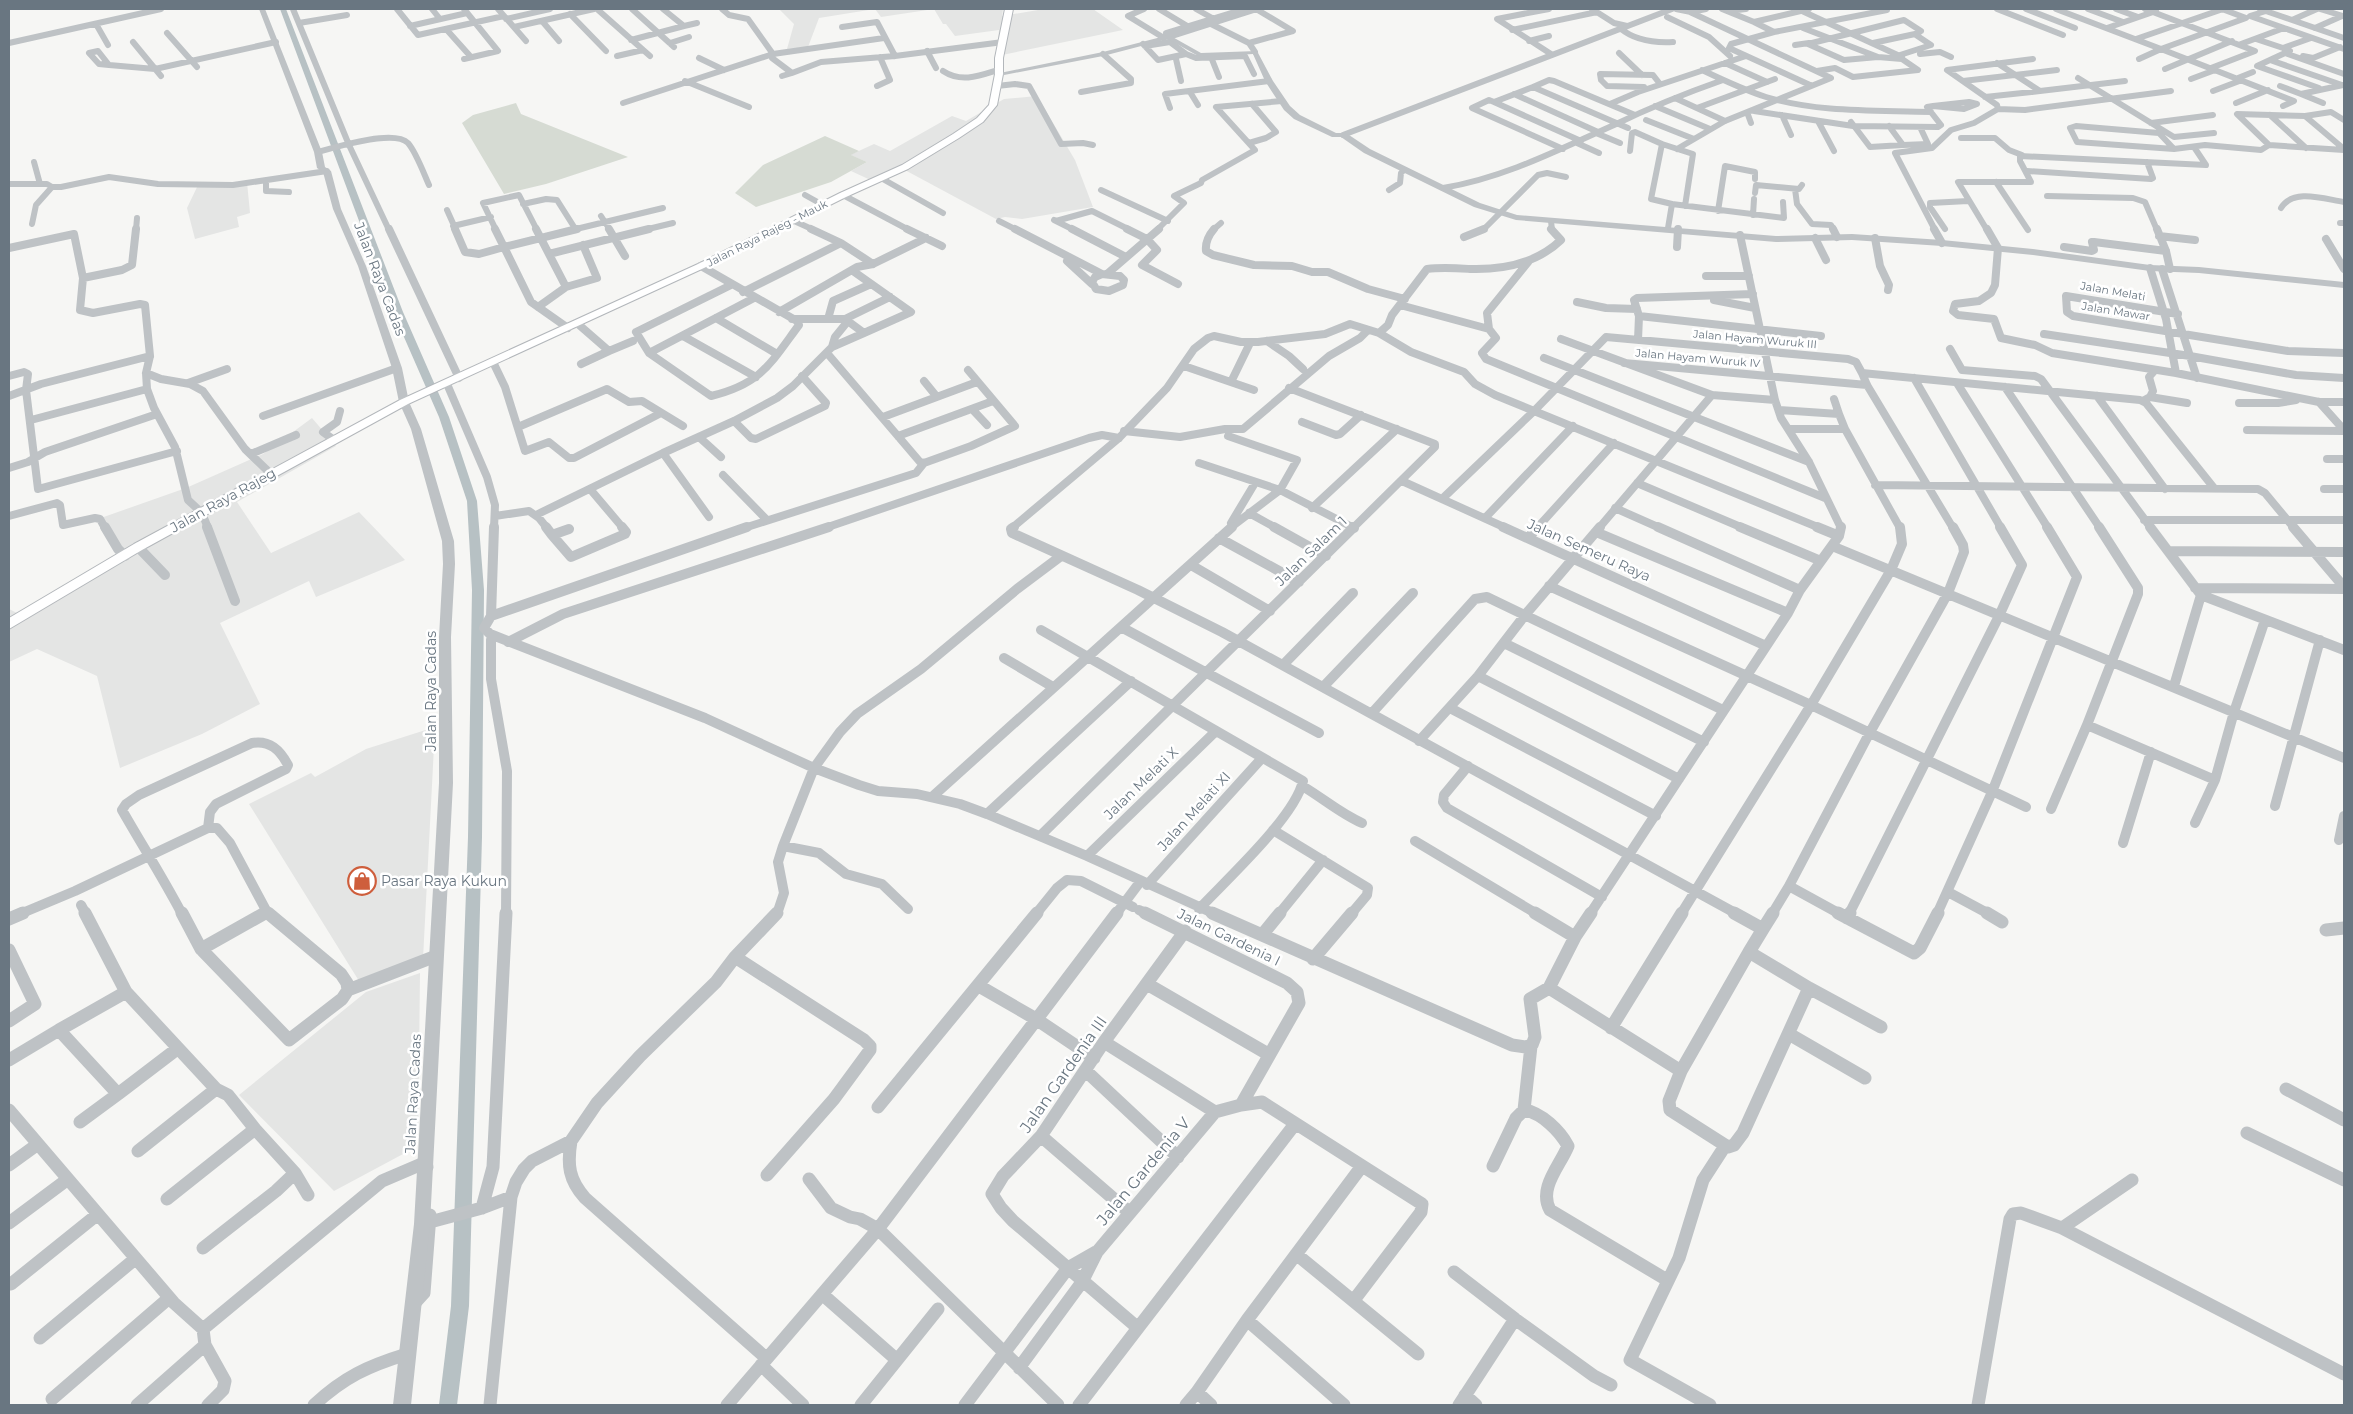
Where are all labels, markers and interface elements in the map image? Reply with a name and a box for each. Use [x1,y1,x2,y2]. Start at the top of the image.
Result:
street label: Jalan Raya Rajeg - Mauk [703,196,830,270]
street label: Jalan Raya Cadas [350,219,410,339]
street label: Jalan Melati [2078,278,2147,304]
street label: Jalan Mawar [2080,299,2151,323]
street label: Jalan Hayam Wuruk III [1691,327,1818,351]
street label: Jalan Hayam Wuruk IV [1634,345,1761,370]
street label: Jalan Raya Rajeg [166,464,279,537]
street label: Jalan Salam 1 [1271,512,1351,590]
street label: Jalan Semeru Raya [1524,514,1653,585]
street label: Jalan Raya Cadas [422,631,440,752]
street label: Jalan Melati X [1099,743,1182,824]
street label: Jalan Melati XI [1153,768,1234,855]
shop icon: Pasar Raya Kukun [347,866,377,896]
place label: Pasar Raya Kukun [381,872,507,890]
street label: Jalan Gardenia I [1174,904,1283,970]
street label: Jalan Gardenia III [1015,1012,1111,1137]
street label: Jalan Raya Cadas [401,1033,425,1156]
street label: Jalan Gardenia V [1092,1113,1194,1230]

